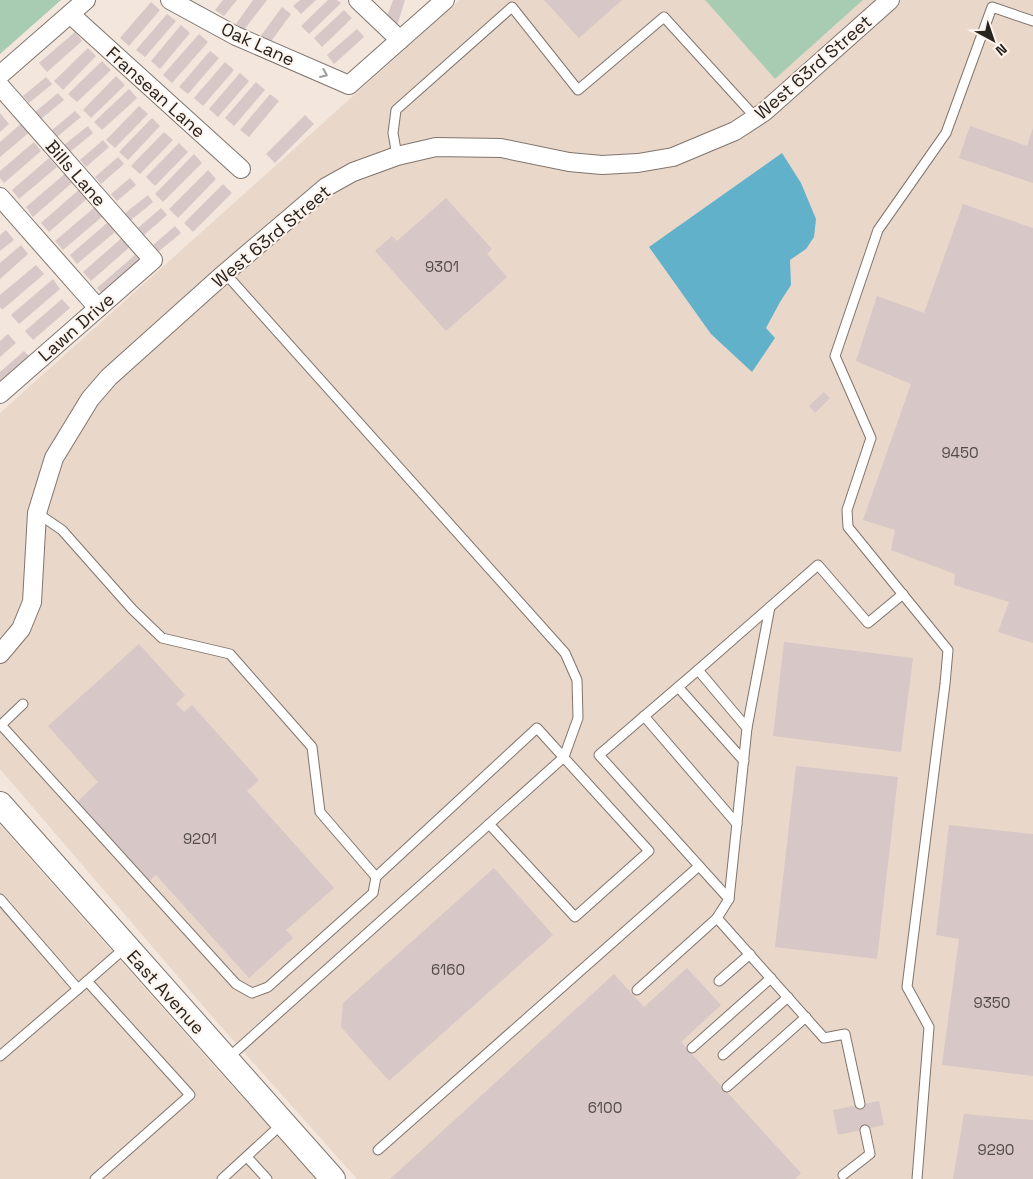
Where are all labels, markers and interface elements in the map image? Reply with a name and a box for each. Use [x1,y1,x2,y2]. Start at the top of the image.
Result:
street label: West 63rd Street [750,10,876,124]
north arrow [968,15,1018,65]
street label: Oak Lane [218,17,298,71]
text: N [992,40,1011,60]
street label: Fransean Lane [102,41,210,143]
one-way arrow [319,67,328,78]
street label: Bills Lane [41,135,111,211]
street label: West 63rd Street [207,180,335,292]
house number: 9301 [425,257,459,276]
street label: Lawn Drive [33,288,119,366]
house number: 9450 [941,443,979,462]
house number: 9201 [183,829,217,848]
street label: East Avenue [122,945,210,1039]
house number: 6160 [431,960,465,979]
house number: 9350 [974,993,1010,1012]
house number: 6100 [588,1098,622,1117]
house number: 9290 [978,1140,1014,1159]

